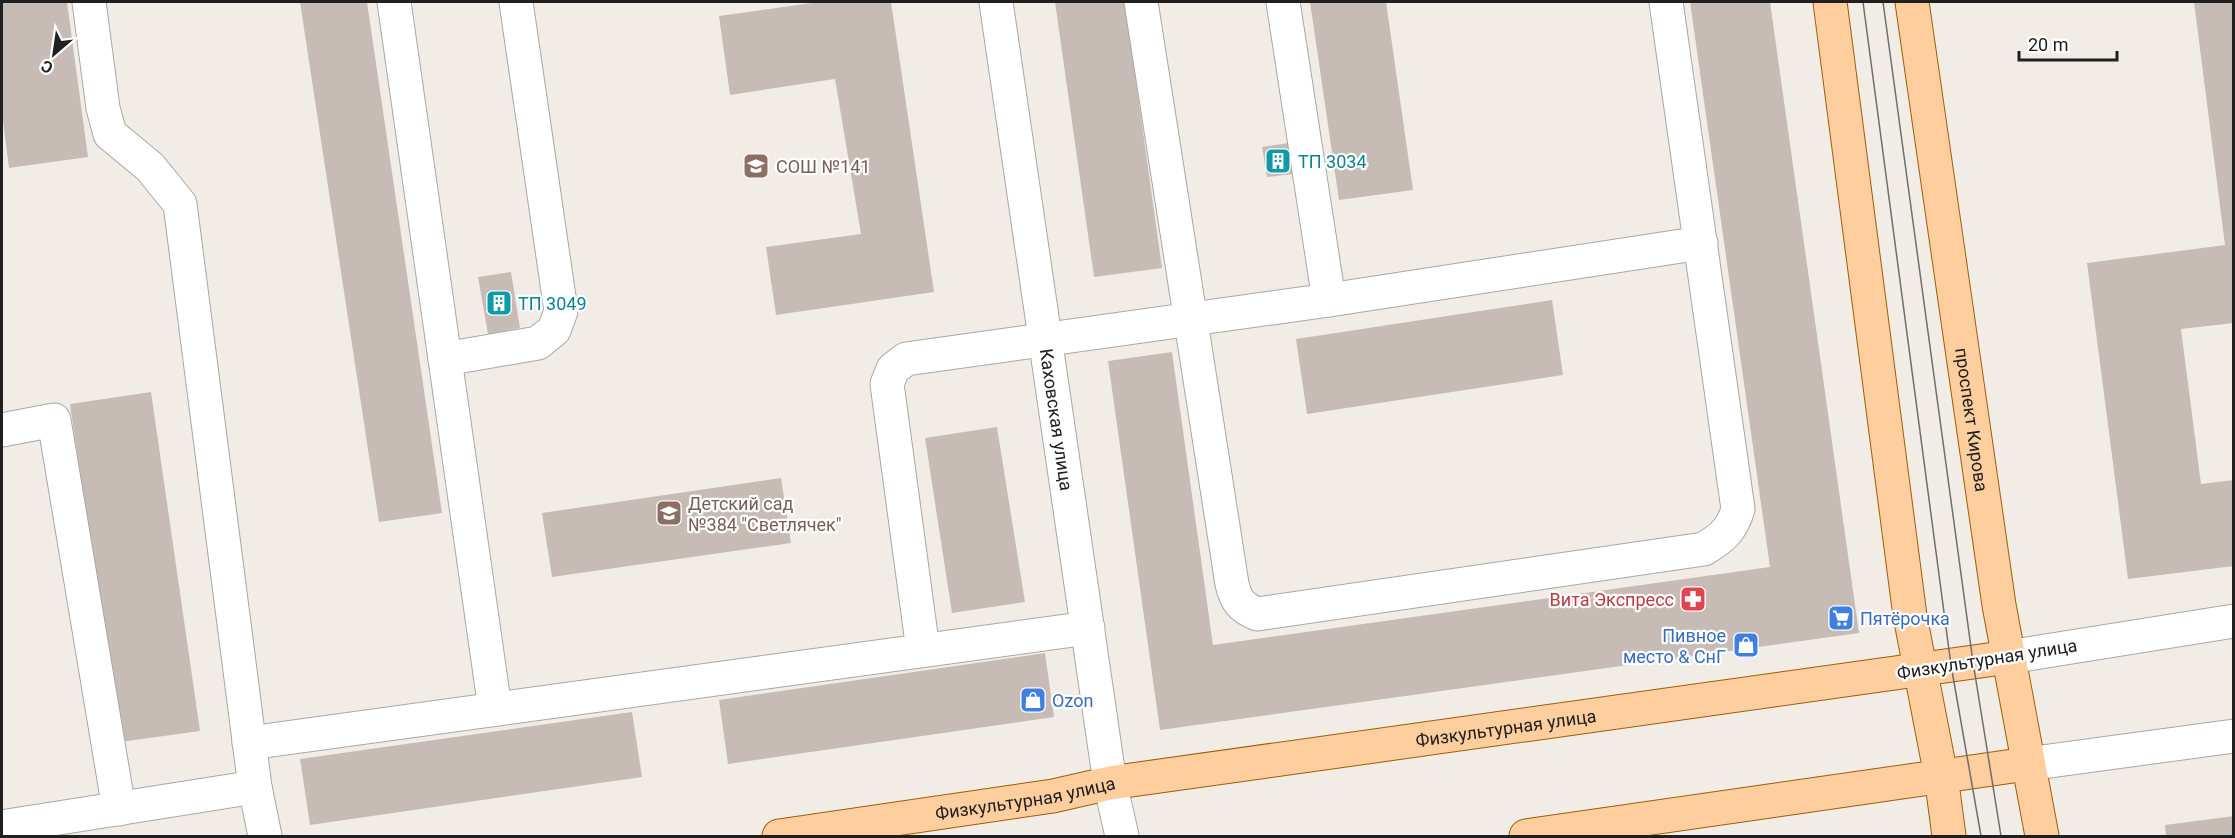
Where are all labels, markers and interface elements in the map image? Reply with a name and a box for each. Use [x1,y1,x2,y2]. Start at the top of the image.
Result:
north arrow [24,24,84,84]
scale bar [2019,24,2116,62]
text: 20 m [2028,34,2068,55]
text: С [38,56,56,78]
building icon: ТП 3034 [1263,146,1293,176]
school or university icon: СОШ №141 [741,151,771,181]
place label: ТП 3034 [1298,151,1367,172]
place label: СОШ №141 [776,156,870,177]
building icon: ТП 3049 [484,288,514,318]
place label: ТП 3049 [518,293,587,314]
street label: проспект Кирова [1951,346,1993,493]
street label: Каховская улица [1036,347,1078,492]
place label: Детский сад №384 "Светлячек" [688,493,842,535]
school or university icon: Детский сад №384 "Светлячек" [654,498,684,528]
pharmacy icon: Вита Экспресс [1678,584,1708,614]
place label: Вита Экспресс [1550,589,1674,610]
supermarket icon: Пятёрочка [1826,603,1856,633]
place label: Пятёрочка [1860,608,1950,629]
place label: Пивное место & СнГ [1623,625,1726,667]
shop icon: Пивное место & СнГ [1731,630,1761,660]
street label: Физкультурная улица [1895,634,2079,684]
shop icon: Ozon [1018,685,1048,715]
place label: Ozon [1052,690,1093,711]
street label: Физкультурная улица [1414,704,1597,751]
street label: Физкультурная улица [934,772,1117,824]

